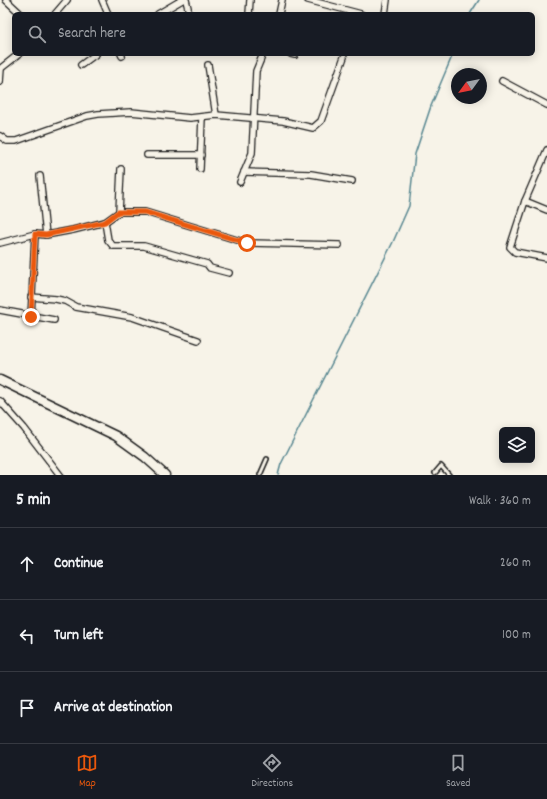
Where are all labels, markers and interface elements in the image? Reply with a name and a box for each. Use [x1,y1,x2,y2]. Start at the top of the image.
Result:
search box [12,12,535,56]
icon: search [26,23,48,45]
text: Search here [58,23,126,45]
north arrow [451,68,487,104]
route start [238,234,256,252]
route end [22,308,40,326]
map controls [499,427,535,463]
button: layers [499,427,535,463]
text: 5 min [16,489,50,513]
text: Walk · 360 m [469,492,531,511]
icon: ahead [16,553,38,575]
text: Continue [54,553,103,575]
text: 260 m [500,554,531,573]
icon: left [16,625,38,647]
text: Turn left [54,625,103,647]
text: 100 m [502,626,531,645]
icon: arrive [16,697,38,719]
text: Arrive at destination [54,697,172,719]
tab: Map [76,752,98,792]
tab: Directions [251,752,293,792]
tab: Saved [446,752,471,792]

